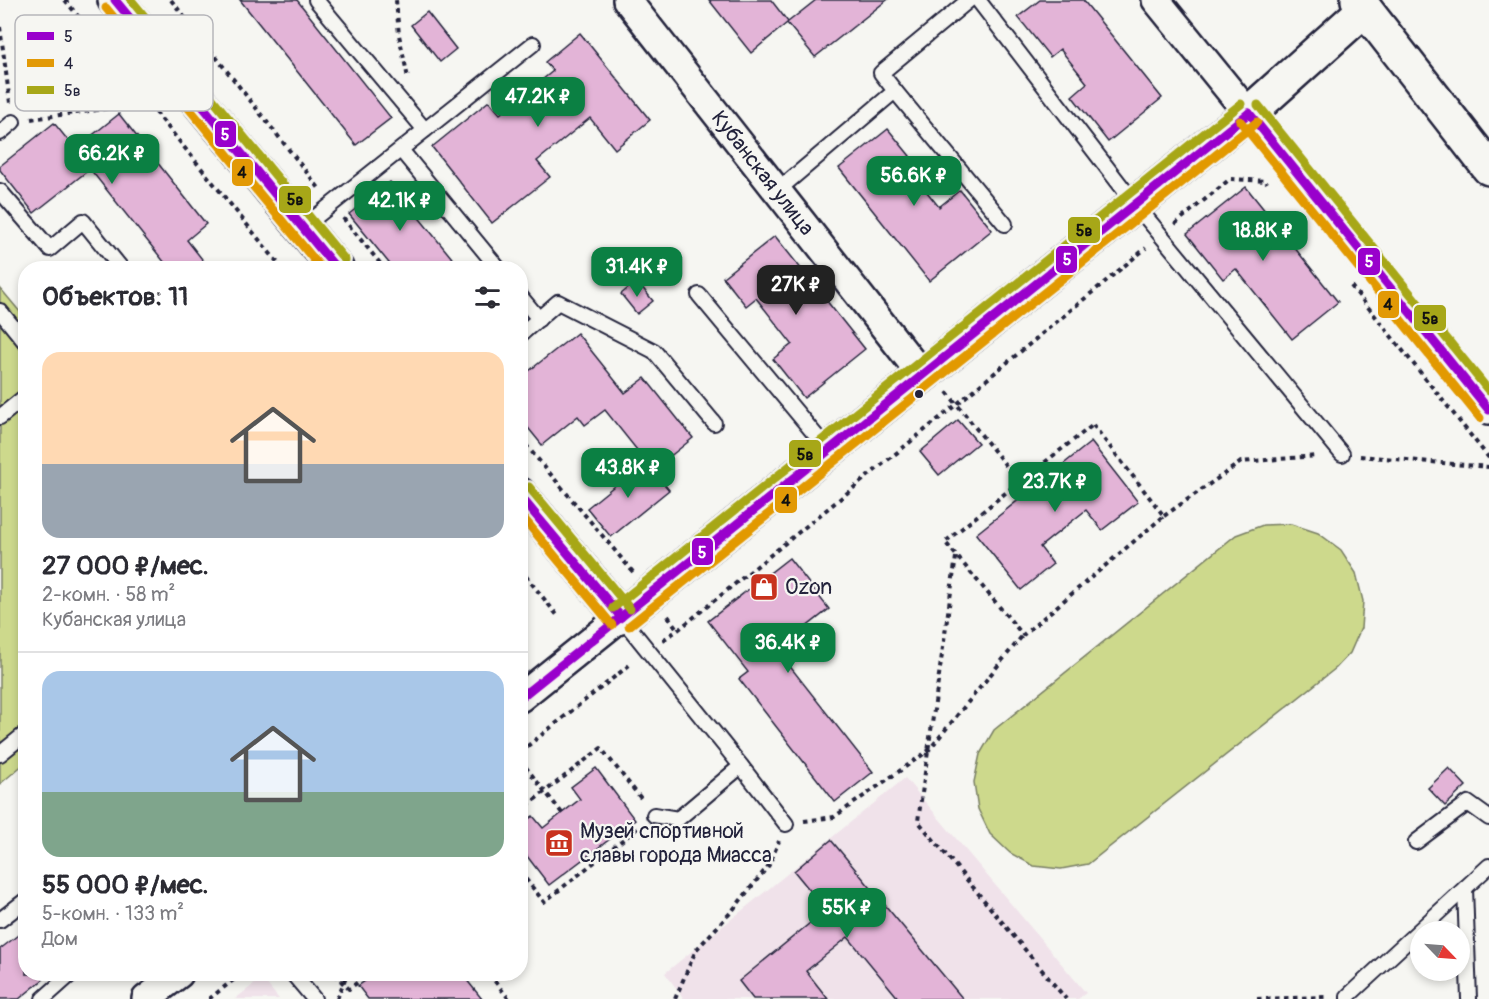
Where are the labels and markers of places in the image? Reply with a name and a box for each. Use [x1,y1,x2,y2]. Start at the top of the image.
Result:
pin: 47.2K ₽ [483,77,593,128]
pin: 66.2K ₽ [57,134,167,185]
pin: 56.6K ₽ [859,156,969,207]
pin: 42.1K ₽ [345,181,455,232]
pin: 18.8K ₽ [1208,211,1318,262]
pin: 31.4K ₽ [582,247,692,298]
pin: 27K ₽ [754,265,838,316]
unlabelled marker [913,388,925,400]
pin: 43.8K ₽ [573,448,683,499]
pin: 23.7K ₽ [1000,462,1110,513]
shop icon: Ozon [748,571,780,603]
place label: Ozon [785,574,832,601]
pin: 36.4K ₽ [733,623,843,674]
place label: Музей спортивной славы города Миасса [580,818,772,869]
museum icon: Музей спортивной славы города Миасса [543,827,575,859]
pin: 55K ₽ [805,888,889,939]

